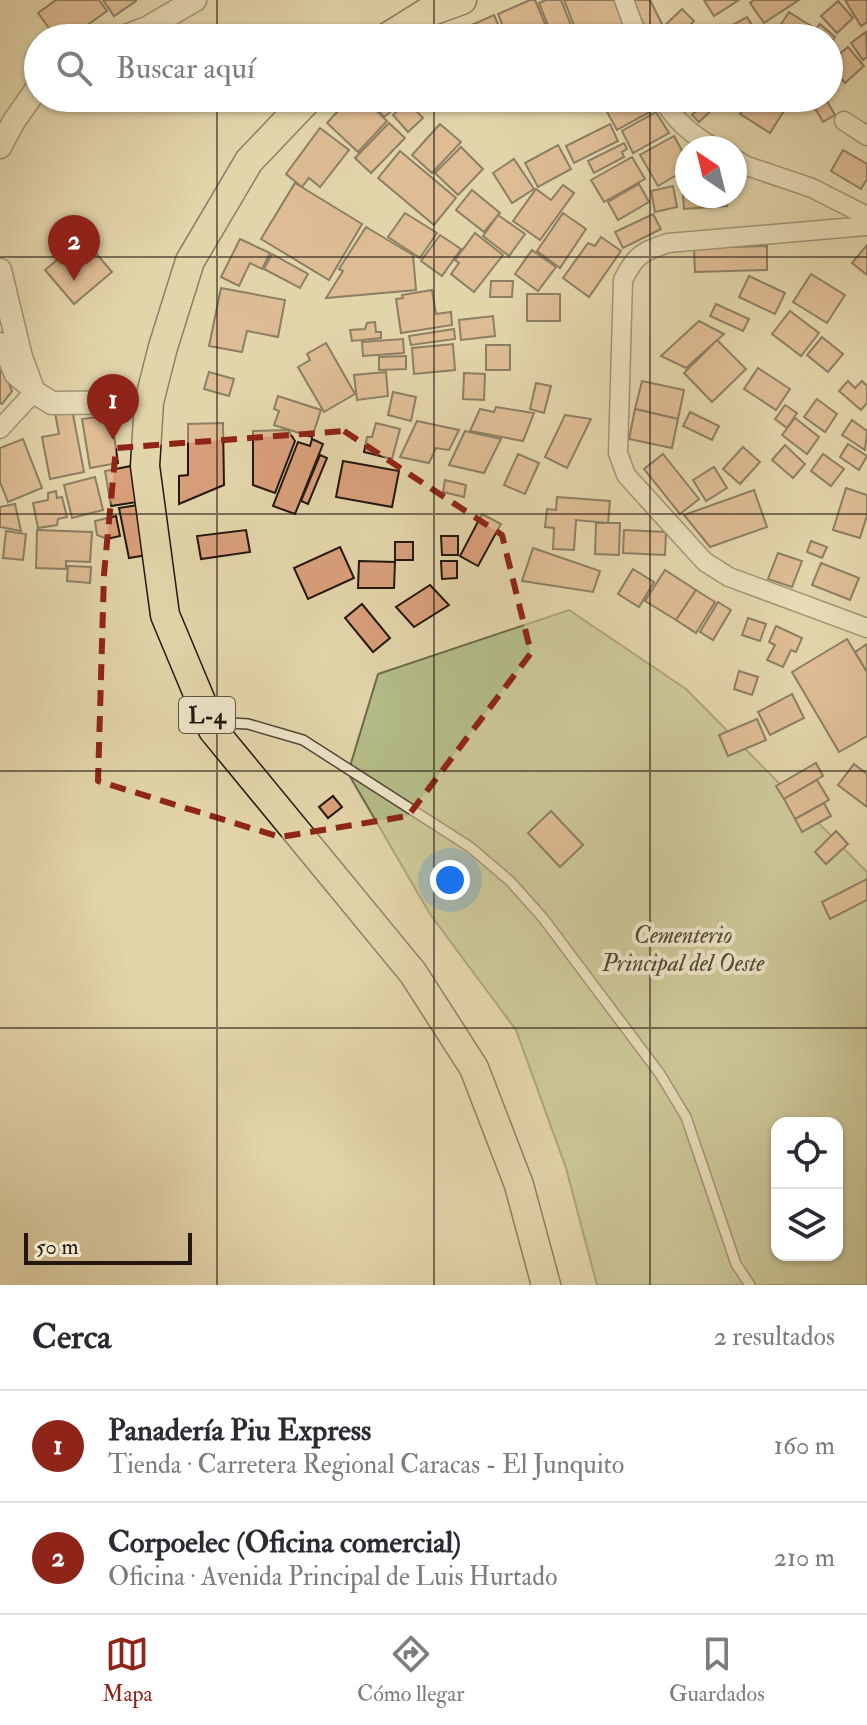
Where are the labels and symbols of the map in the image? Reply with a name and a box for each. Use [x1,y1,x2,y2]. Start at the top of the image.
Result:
north arrow [675,136,747,208]
pin: 2 [48,215,100,281]
pin: 1 [87,374,139,440]
road number: L-4 [179,697,235,733]
your location [430,860,470,900]
park label: Cementerio Principal del Oeste [601,920,765,979]
scale bar [24,1229,192,1265]

